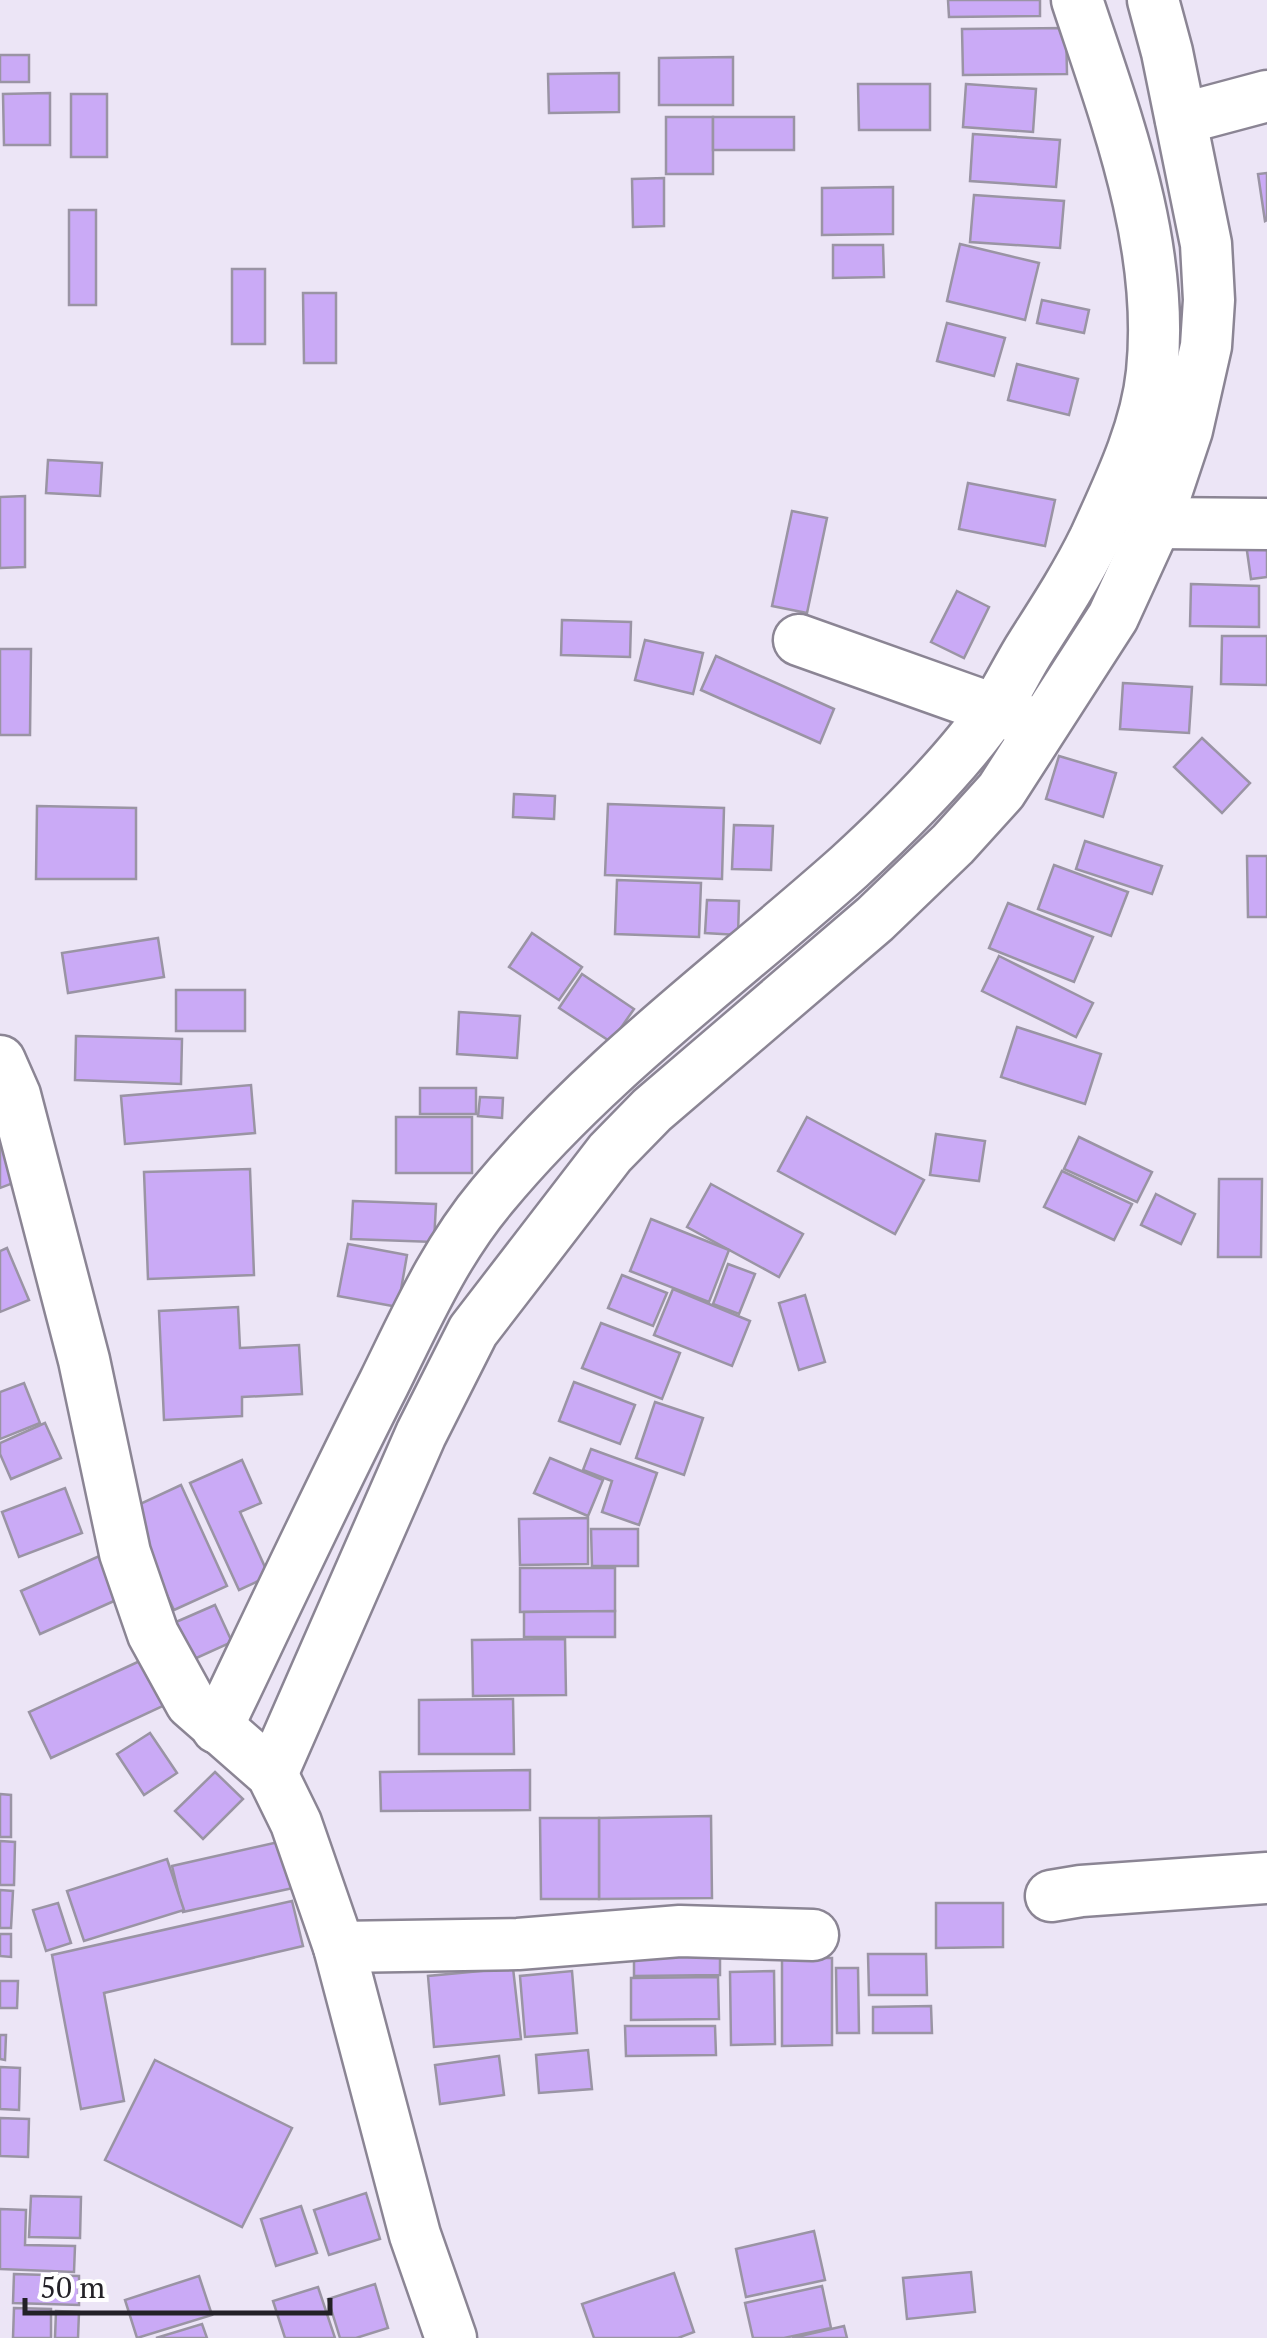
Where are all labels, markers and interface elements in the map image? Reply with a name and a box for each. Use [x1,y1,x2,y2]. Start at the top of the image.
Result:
scale bar [25,2253,330,2315]
text: 50 m [40,2267,105,2307]

